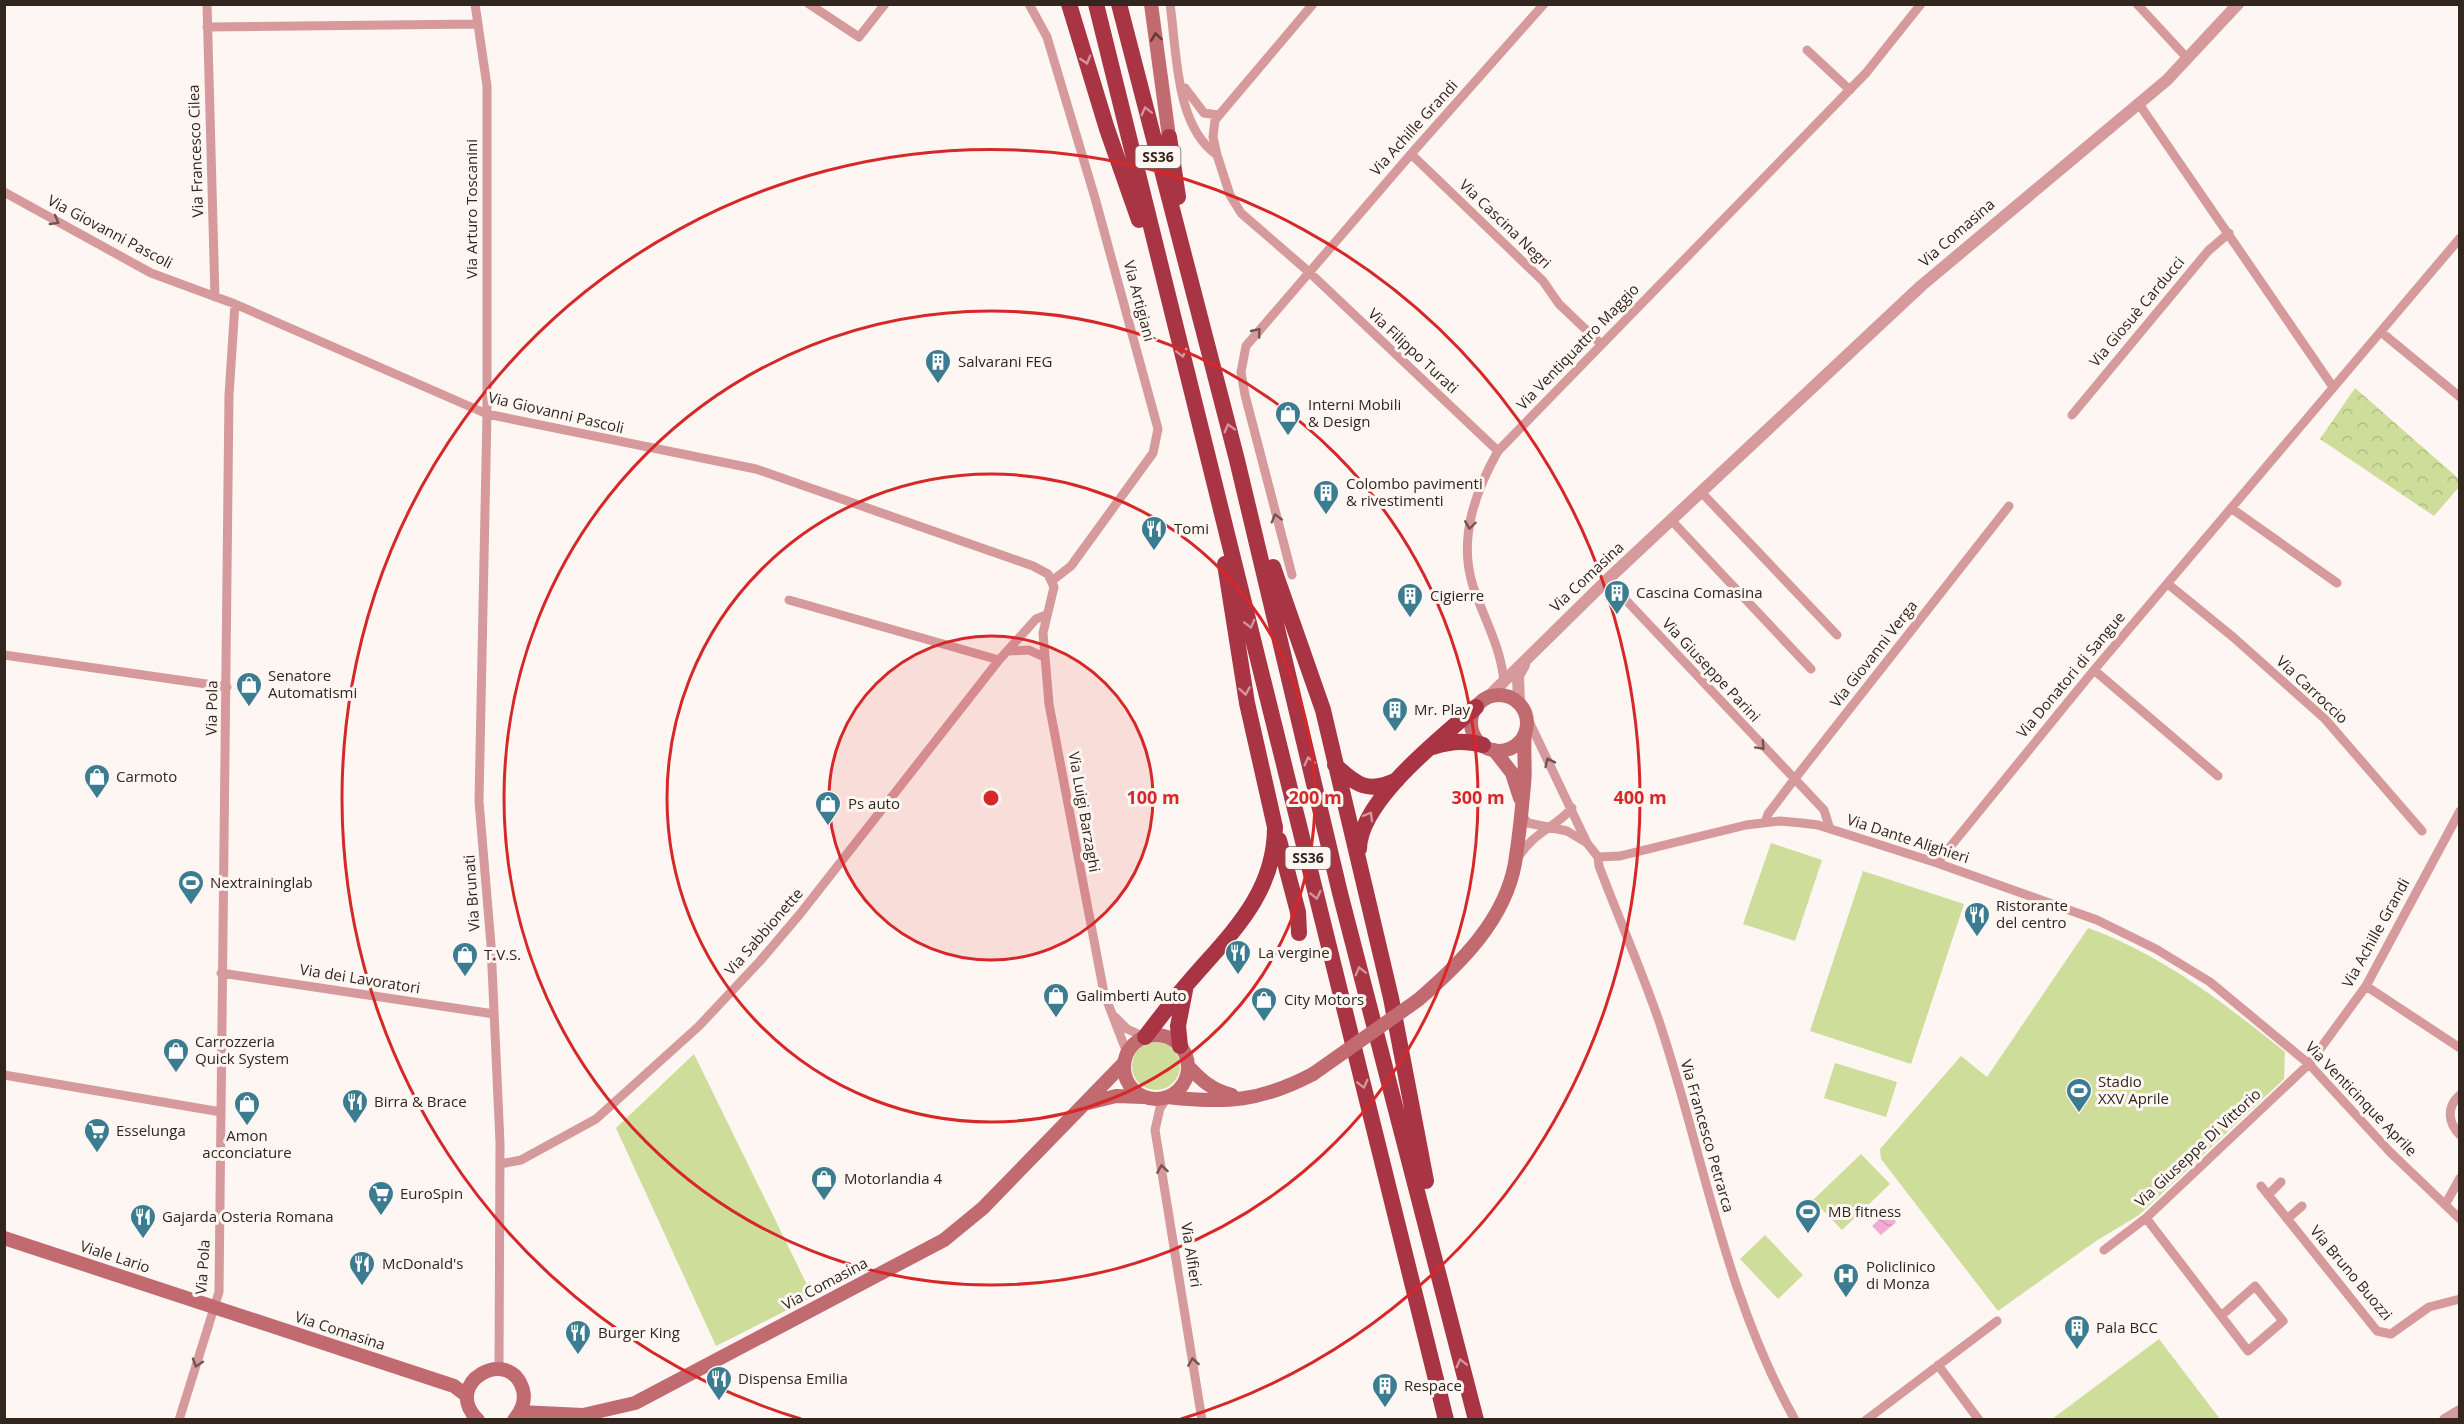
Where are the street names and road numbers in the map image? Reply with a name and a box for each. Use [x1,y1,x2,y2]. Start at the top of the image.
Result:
street label: Via Achille Grandi [1365,75,1462,179]
street label: Via Francesco Cilea [183,84,207,218]
street label: Via Arturo Toscanini [461,139,481,279]
road number: SS36 [1136,146,1180,168]
street label: Via Cascina Negri [1456,174,1556,272]
street label: Via Giovanni Pascoli [44,190,176,273]
street label: Via Comasina [1914,194,1998,271]
street label: Via Giosuè Carducci [2084,252,2188,371]
street label: Via Artigiani [1120,258,1160,343]
street label: Via Ventiquattro Maggio [1512,279,1643,414]
street label: Via Filippo Turati [1364,303,1463,397]
street label: Via Giovanni Pascoli [486,387,626,437]
street label: Via Comasina [1545,537,1628,616]
street label: Via Giovanni Verga [1825,596,1921,711]
street label: Via Donatori di Sangue [2011,607,2129,742]
street label: Via Giuseppe Parini [1658,613,1765,726]
street label: Via Carroccio [2273,651,2353,728]
street label: Via Pola [201,680,221,736]
street label: Via Luigi Barzaghi [1065,750,1105,874]
street label: Via Dante Alighieri [1845,809,1972,867]
road number: SS36 [1286,847,1330,869]
street label: Via Brunati [458,854,484,932]
street label: Via Achille Grandi [2337,874,2413,991]
street label: Via Sabbionette [720,883,807,979]
street label: Via dei Lavoratori [298,959,422,997]
street label: Via Venticinque Aprile [2302,1037,2422,1160]
street label: Via Francesco Petrarca [1677,1057,1739,1214]
street label: Via Giuseppe Di Vittorio [2130,1084,2264,1211]
street label: Via Alfieri [1177,1221,1207,1289]
street label: Via Bruno Buozzi [2306,1221,2397,1324]
street label: Viale Lario [78,1235,153,1277]
street label: Via Pola [190,1239,214,1295]
street label: Via Comasina [778,1252,871,1314]
street label: Via Comasina [292,1306,388,1354]

